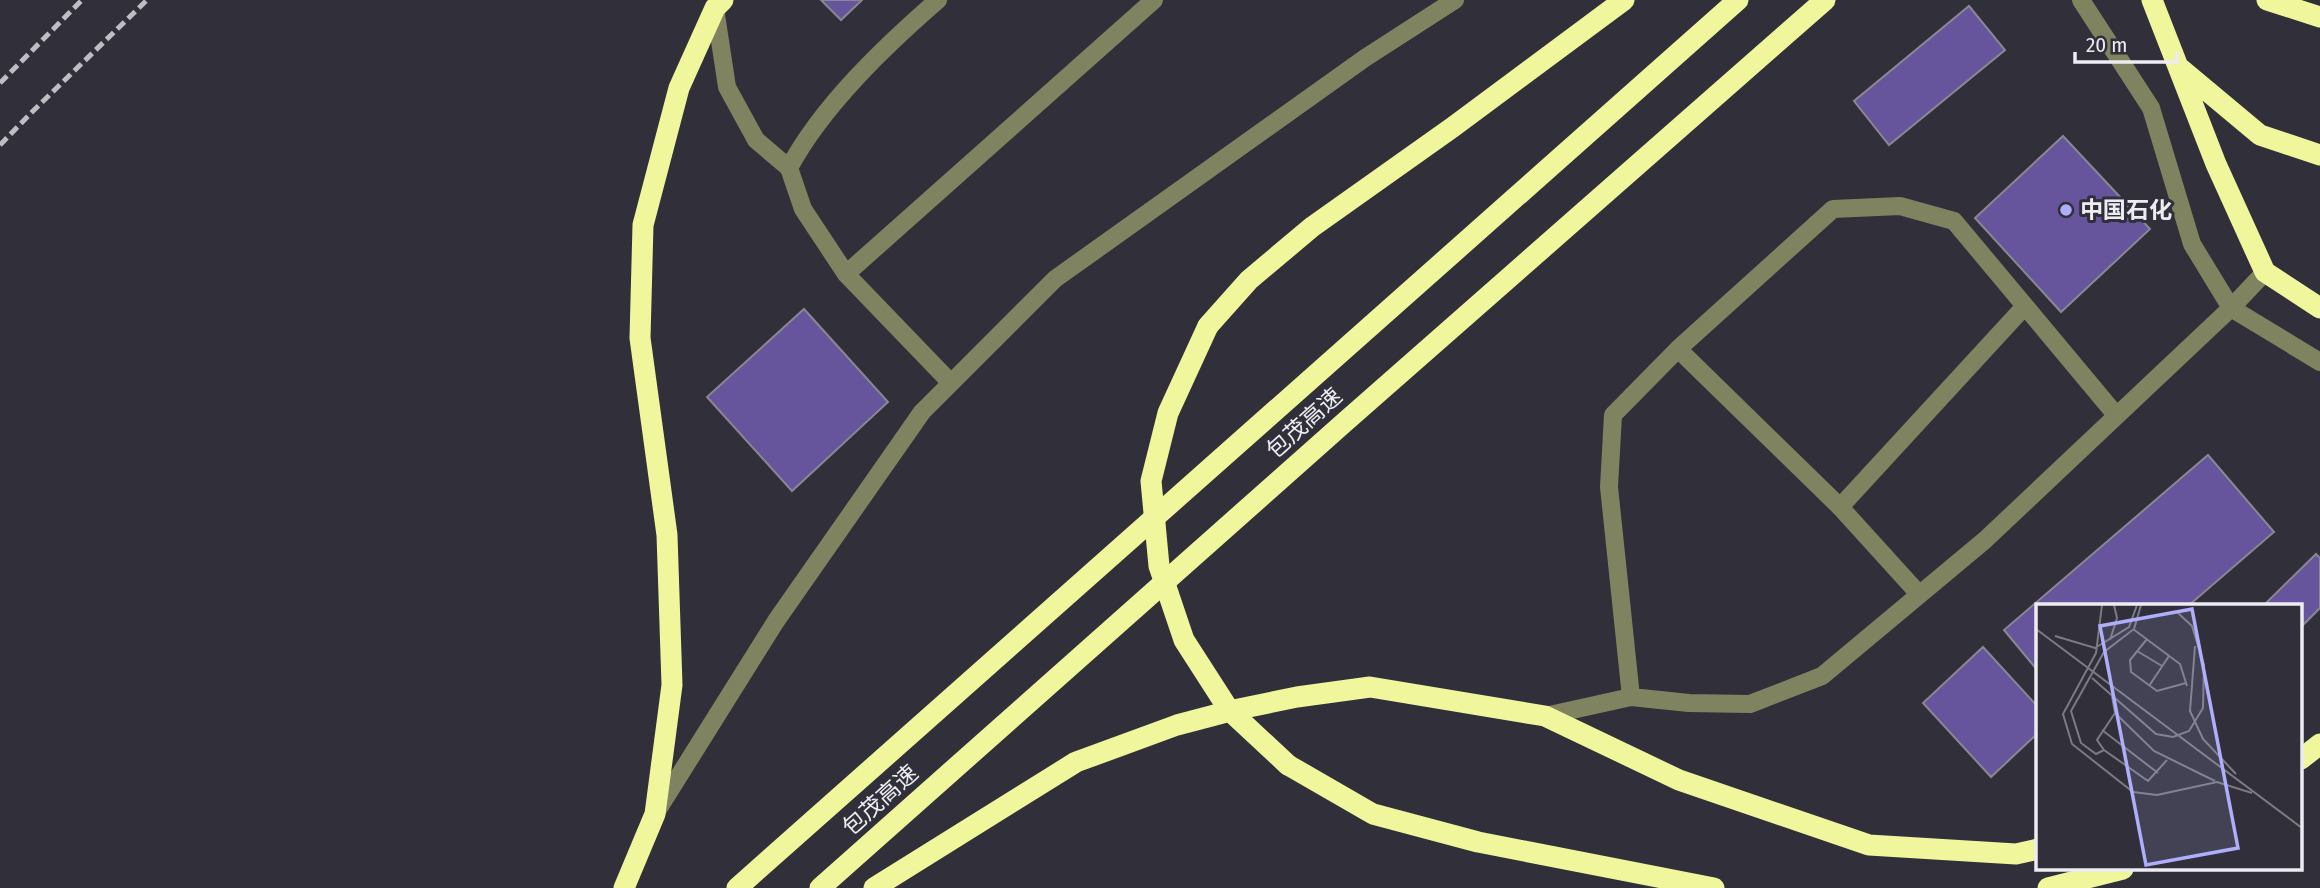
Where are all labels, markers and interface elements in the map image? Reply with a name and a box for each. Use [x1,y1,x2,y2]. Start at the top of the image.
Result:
scale bar [2075,21,2176,65]
text: 20 m [2086,32,2127,58]
place label: 中国石化 [2080,196,2172,224]
marker: 中国石化 [2058,202,2074,218]
street label: 包茂高速 [1260,382,1348,464]
inset map [2036,604,2302,870]
street label: 包茂高速 [836,759,924,841]

